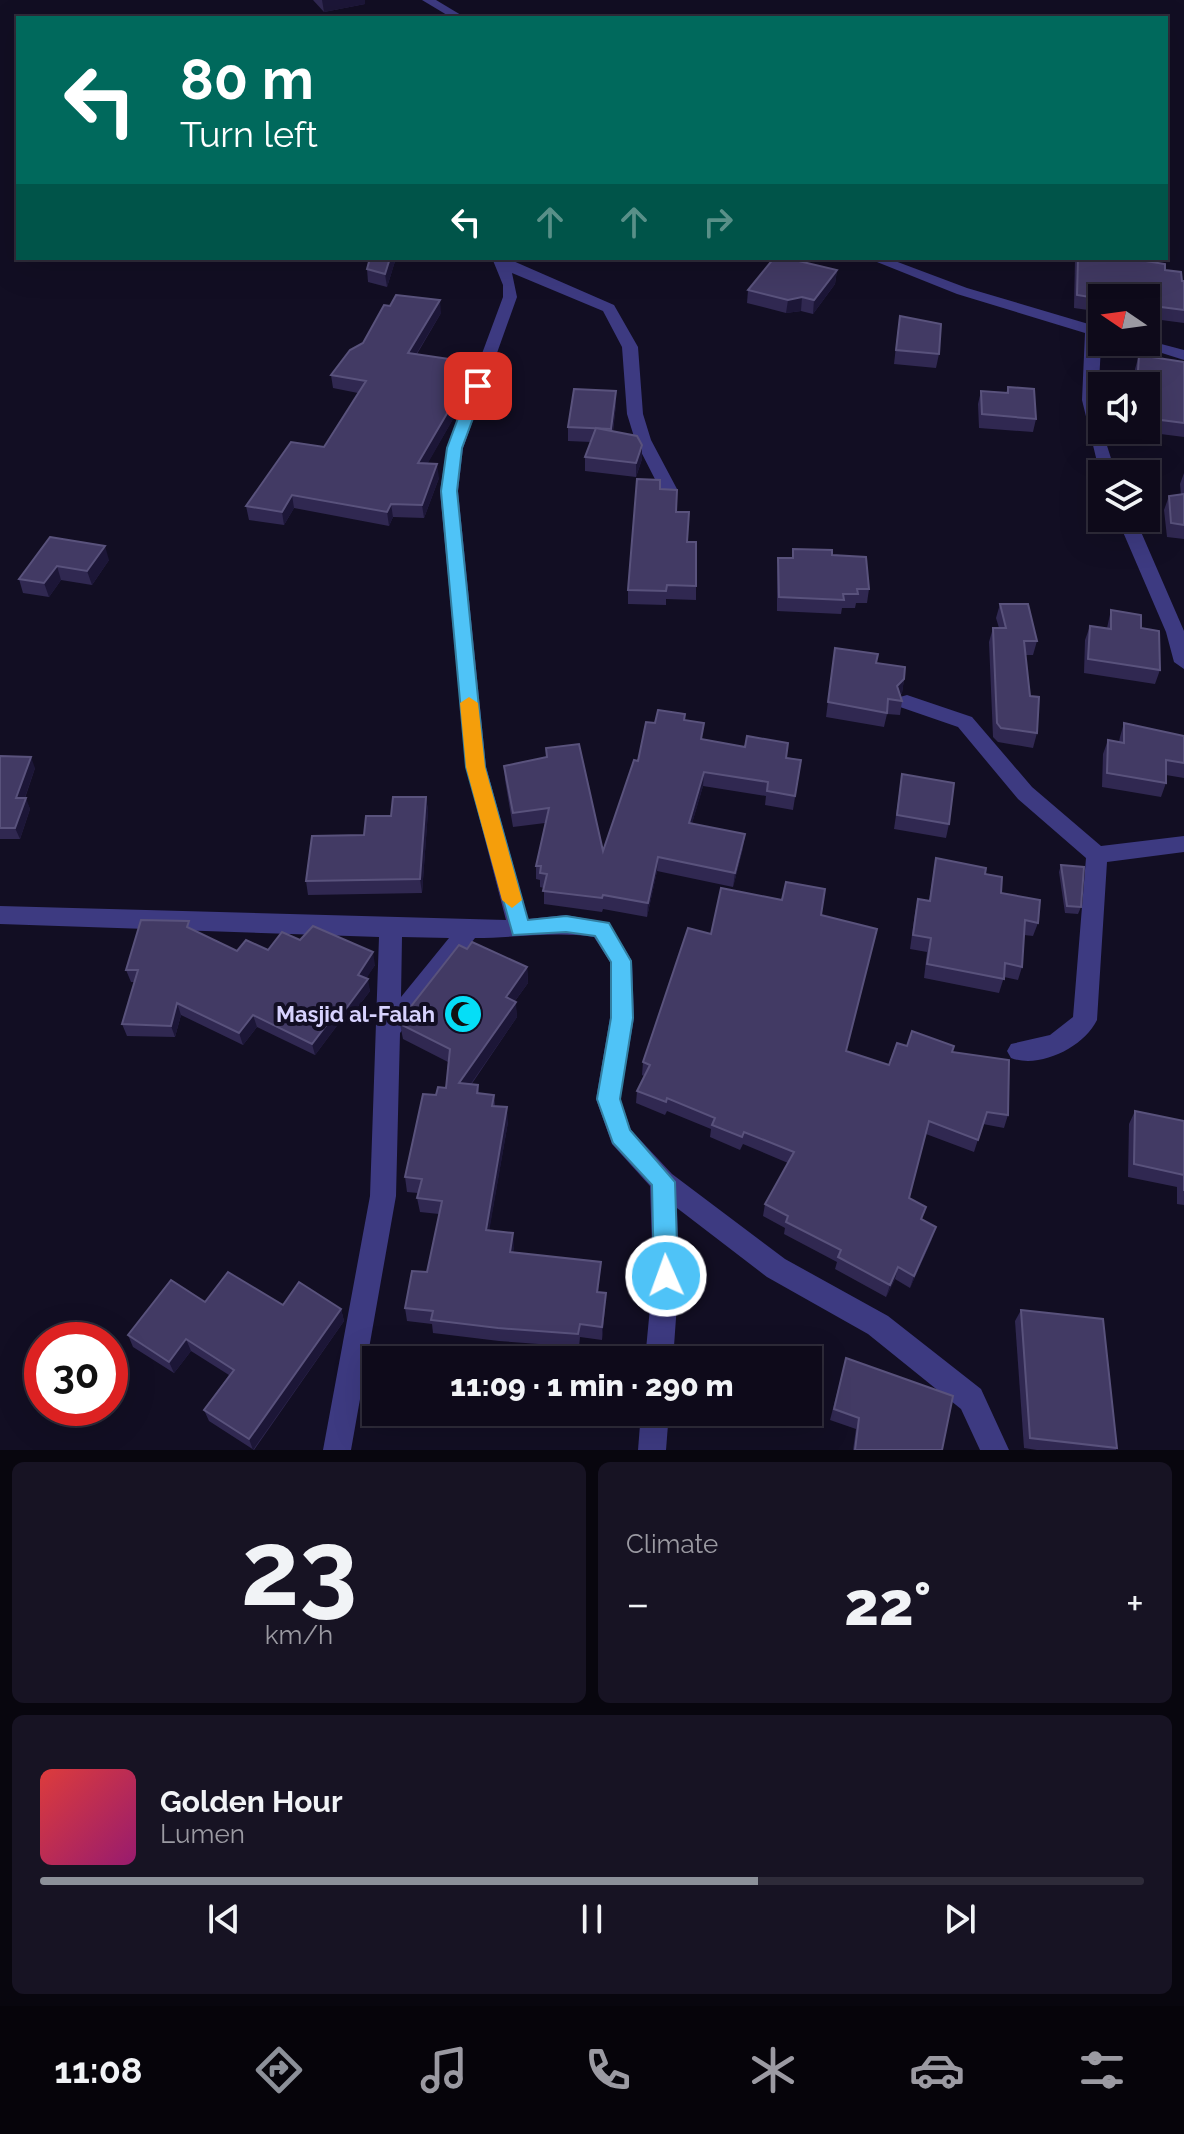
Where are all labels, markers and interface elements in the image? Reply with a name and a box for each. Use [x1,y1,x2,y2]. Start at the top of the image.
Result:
text: 80 m [180,46,314,112]
icon: left [48,48,152,152]
text: Turn left [180,113,318,155]
icon: left [444,200,488,244]
icon: ahead [528,200,572,244]
icon: ahead [612,200,656,244]
icon: right [696,200,740,244]
north arrow [1088,284,1160,356]
map controls [1088,284,1160,532]
pin [444,352,512,420]
icon: arrive [456,364,500,408]
button: sound [1088,372,1160,444]
button: layers [1088,460,1160,532]
mosque icon: Masjid al-Falah [442,993,484,1035]
place label: Masjid al-Falah [276,1001,435,1027]
position arrow [624,1234,708,1318]
speed limit sign: 30 [24,1322,128,1426]
text: 11:09 · 1 min · 290 m [450,1368,734,1403]
text: 23 [241,1507,357,1629]
text: Climate [626,1529,718,1559]
text: 22° [844,1569,931,1639]
text: − [626,1578,650,1629]
text: + [1126,1578,1144,1629]
text: km/h [265,1620,333,1650]
text: Golden Hour [160,1784,343,1819]
text: Lumen [160,1819,245,1849]
icon: previous [202,1897,246,1941]
icon: pause [570,1897,614,1941]
icon: next [938,1897,982,1941]
icon: directions [251,2042,307,2098]
icon: music [416,2042,472,2098]
icon: phone [580,2042,636,2098]
icon: climate [745,2042,801,2098]
icon: car [909,2042,965,2098]
icon: filters [1074,2042,1130,2098]
text: 11:08 [54,2049,143,2091]

